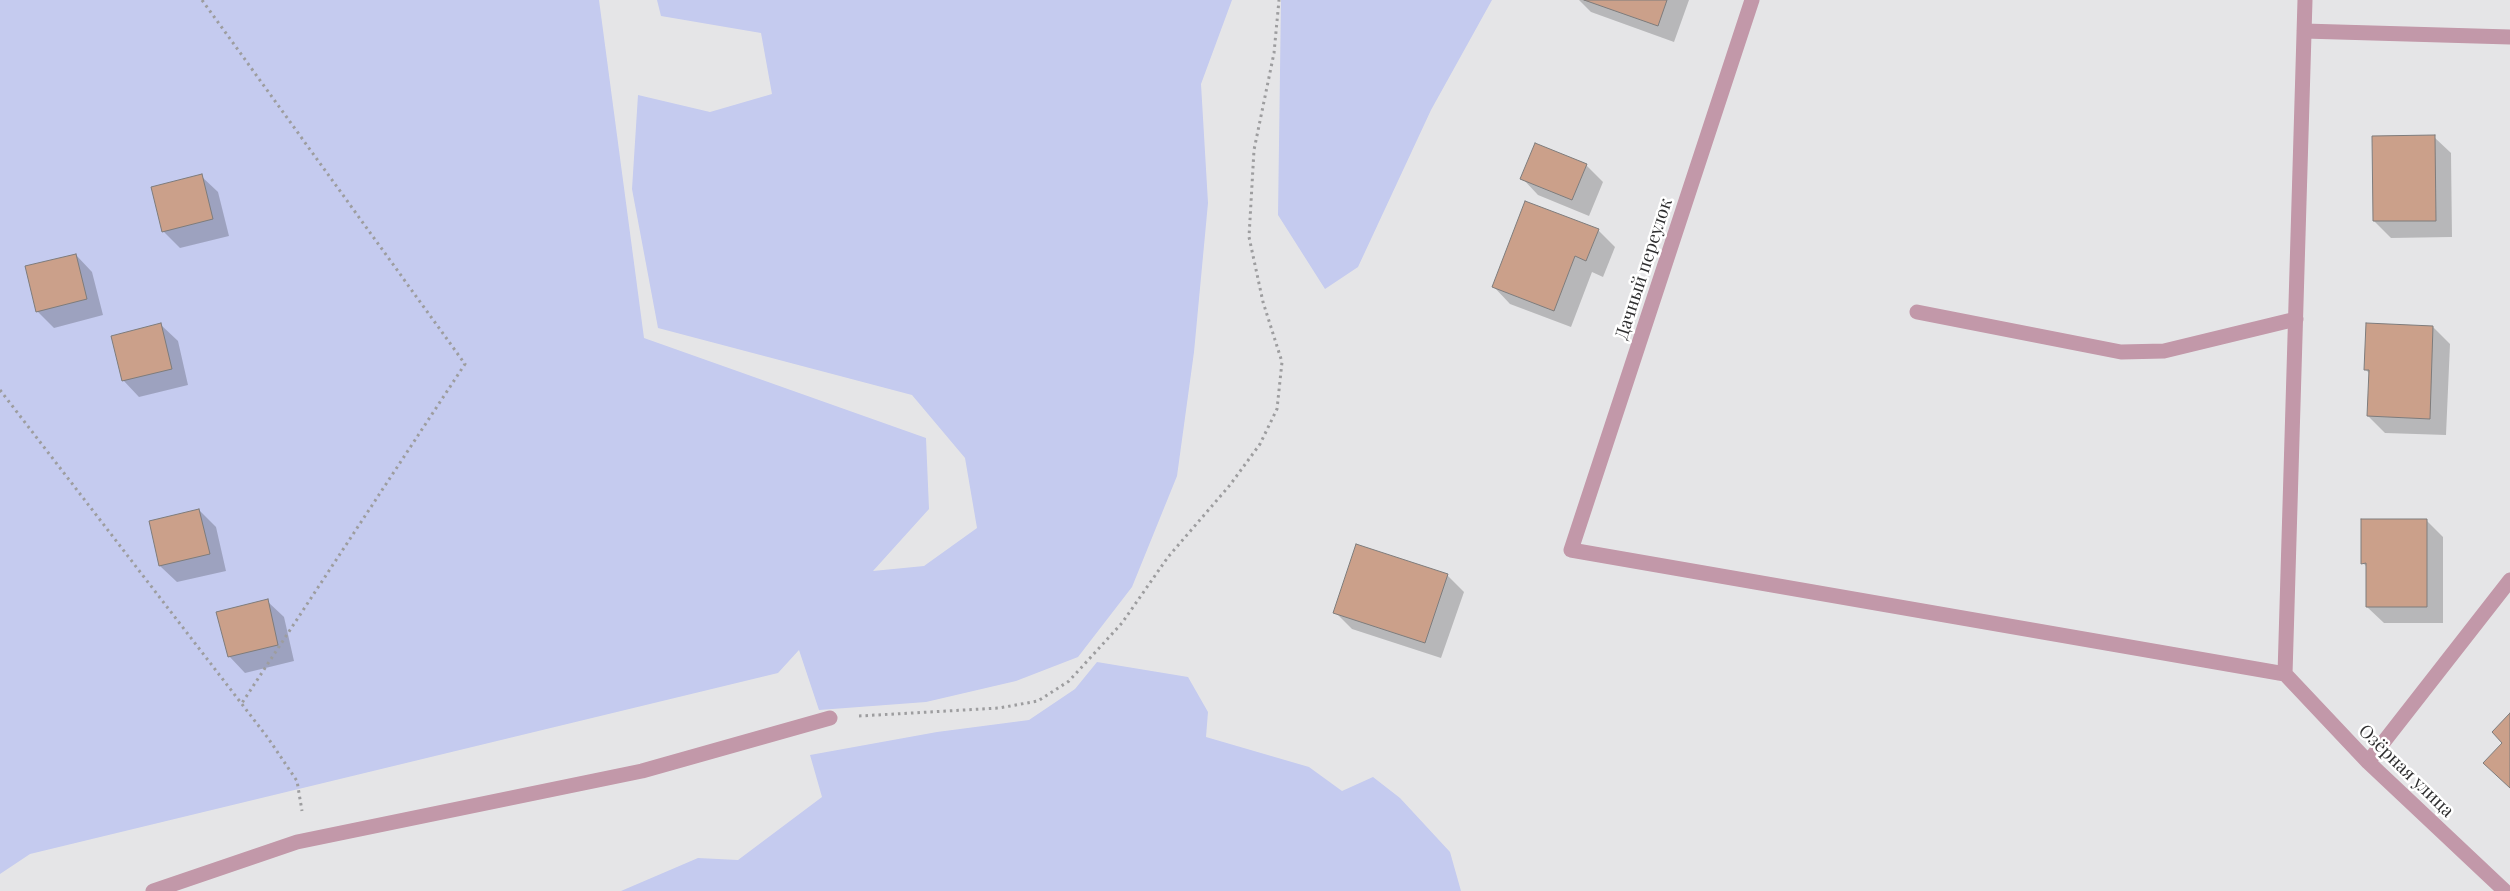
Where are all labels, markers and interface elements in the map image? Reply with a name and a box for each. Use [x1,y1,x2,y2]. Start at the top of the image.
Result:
street label: Дачный переулок [1611,196,1677,342]
street label: Озёрная улица [2354,720,2458,822]

